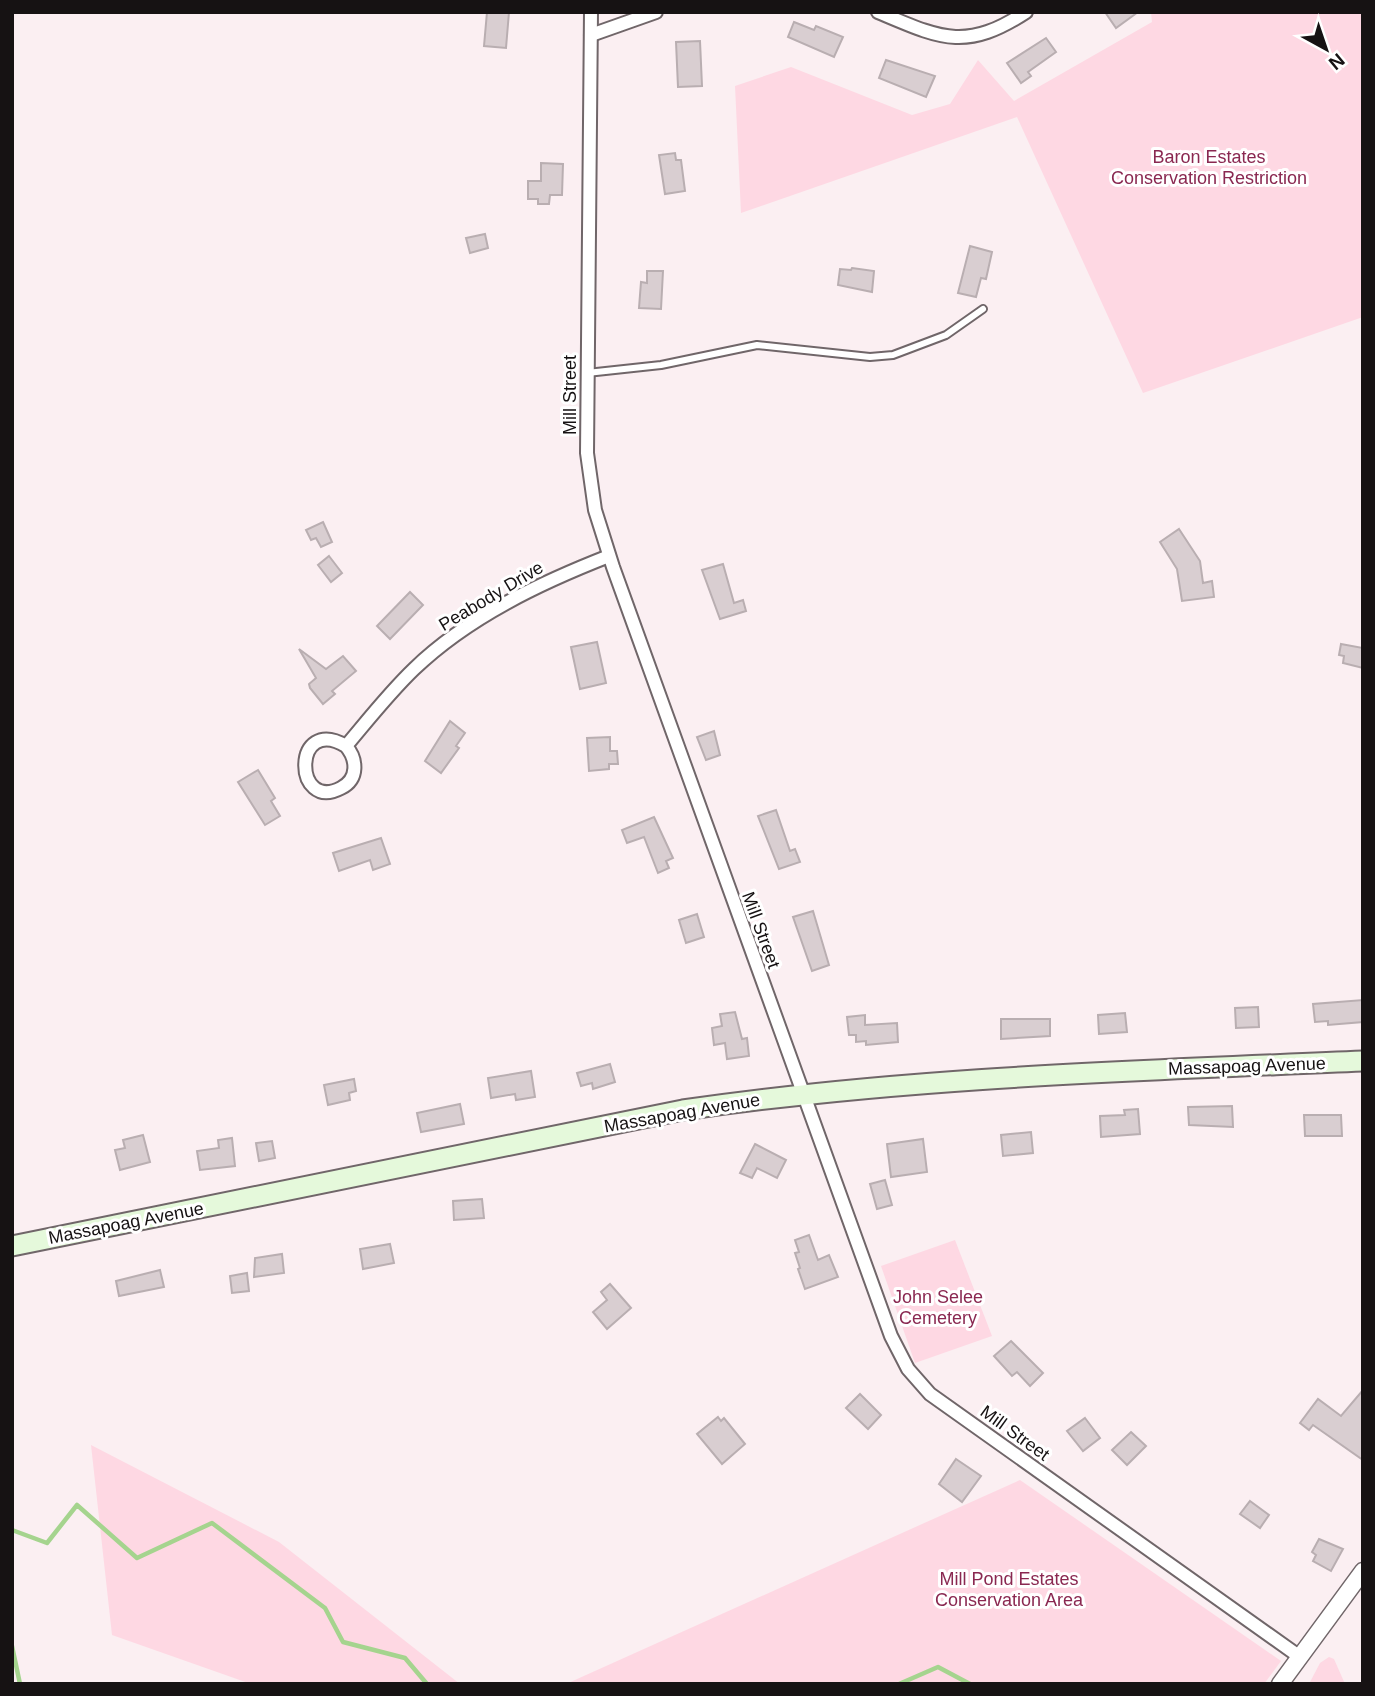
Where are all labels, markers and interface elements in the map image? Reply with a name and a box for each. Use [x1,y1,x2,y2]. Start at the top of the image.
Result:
north arrow [1291,14,1361,84]
text: N [1325,49,1349,74]
park label: Baron Estates Conservation Restriction [1111,147,1307,188]
street label: Mill Street [560,355,580,435]
street label: Peabody Drive [435,557,547,635]
street label: Mill Street [738,889,784,971]
street label: Massapoag Avenue [1168,1053,1326,1079]
street label: Massapoag Avenue [603,1089,761,1137]
street label: Massapoag Avenue [47,1198,205,1248]
park label: John Selee Cemetery [893,1287,983,1328]
street label: Mill Street [977,1401,1053,1465]
park label: Mill Pond Estates Conservation Area [935,1569,1084,1610]

